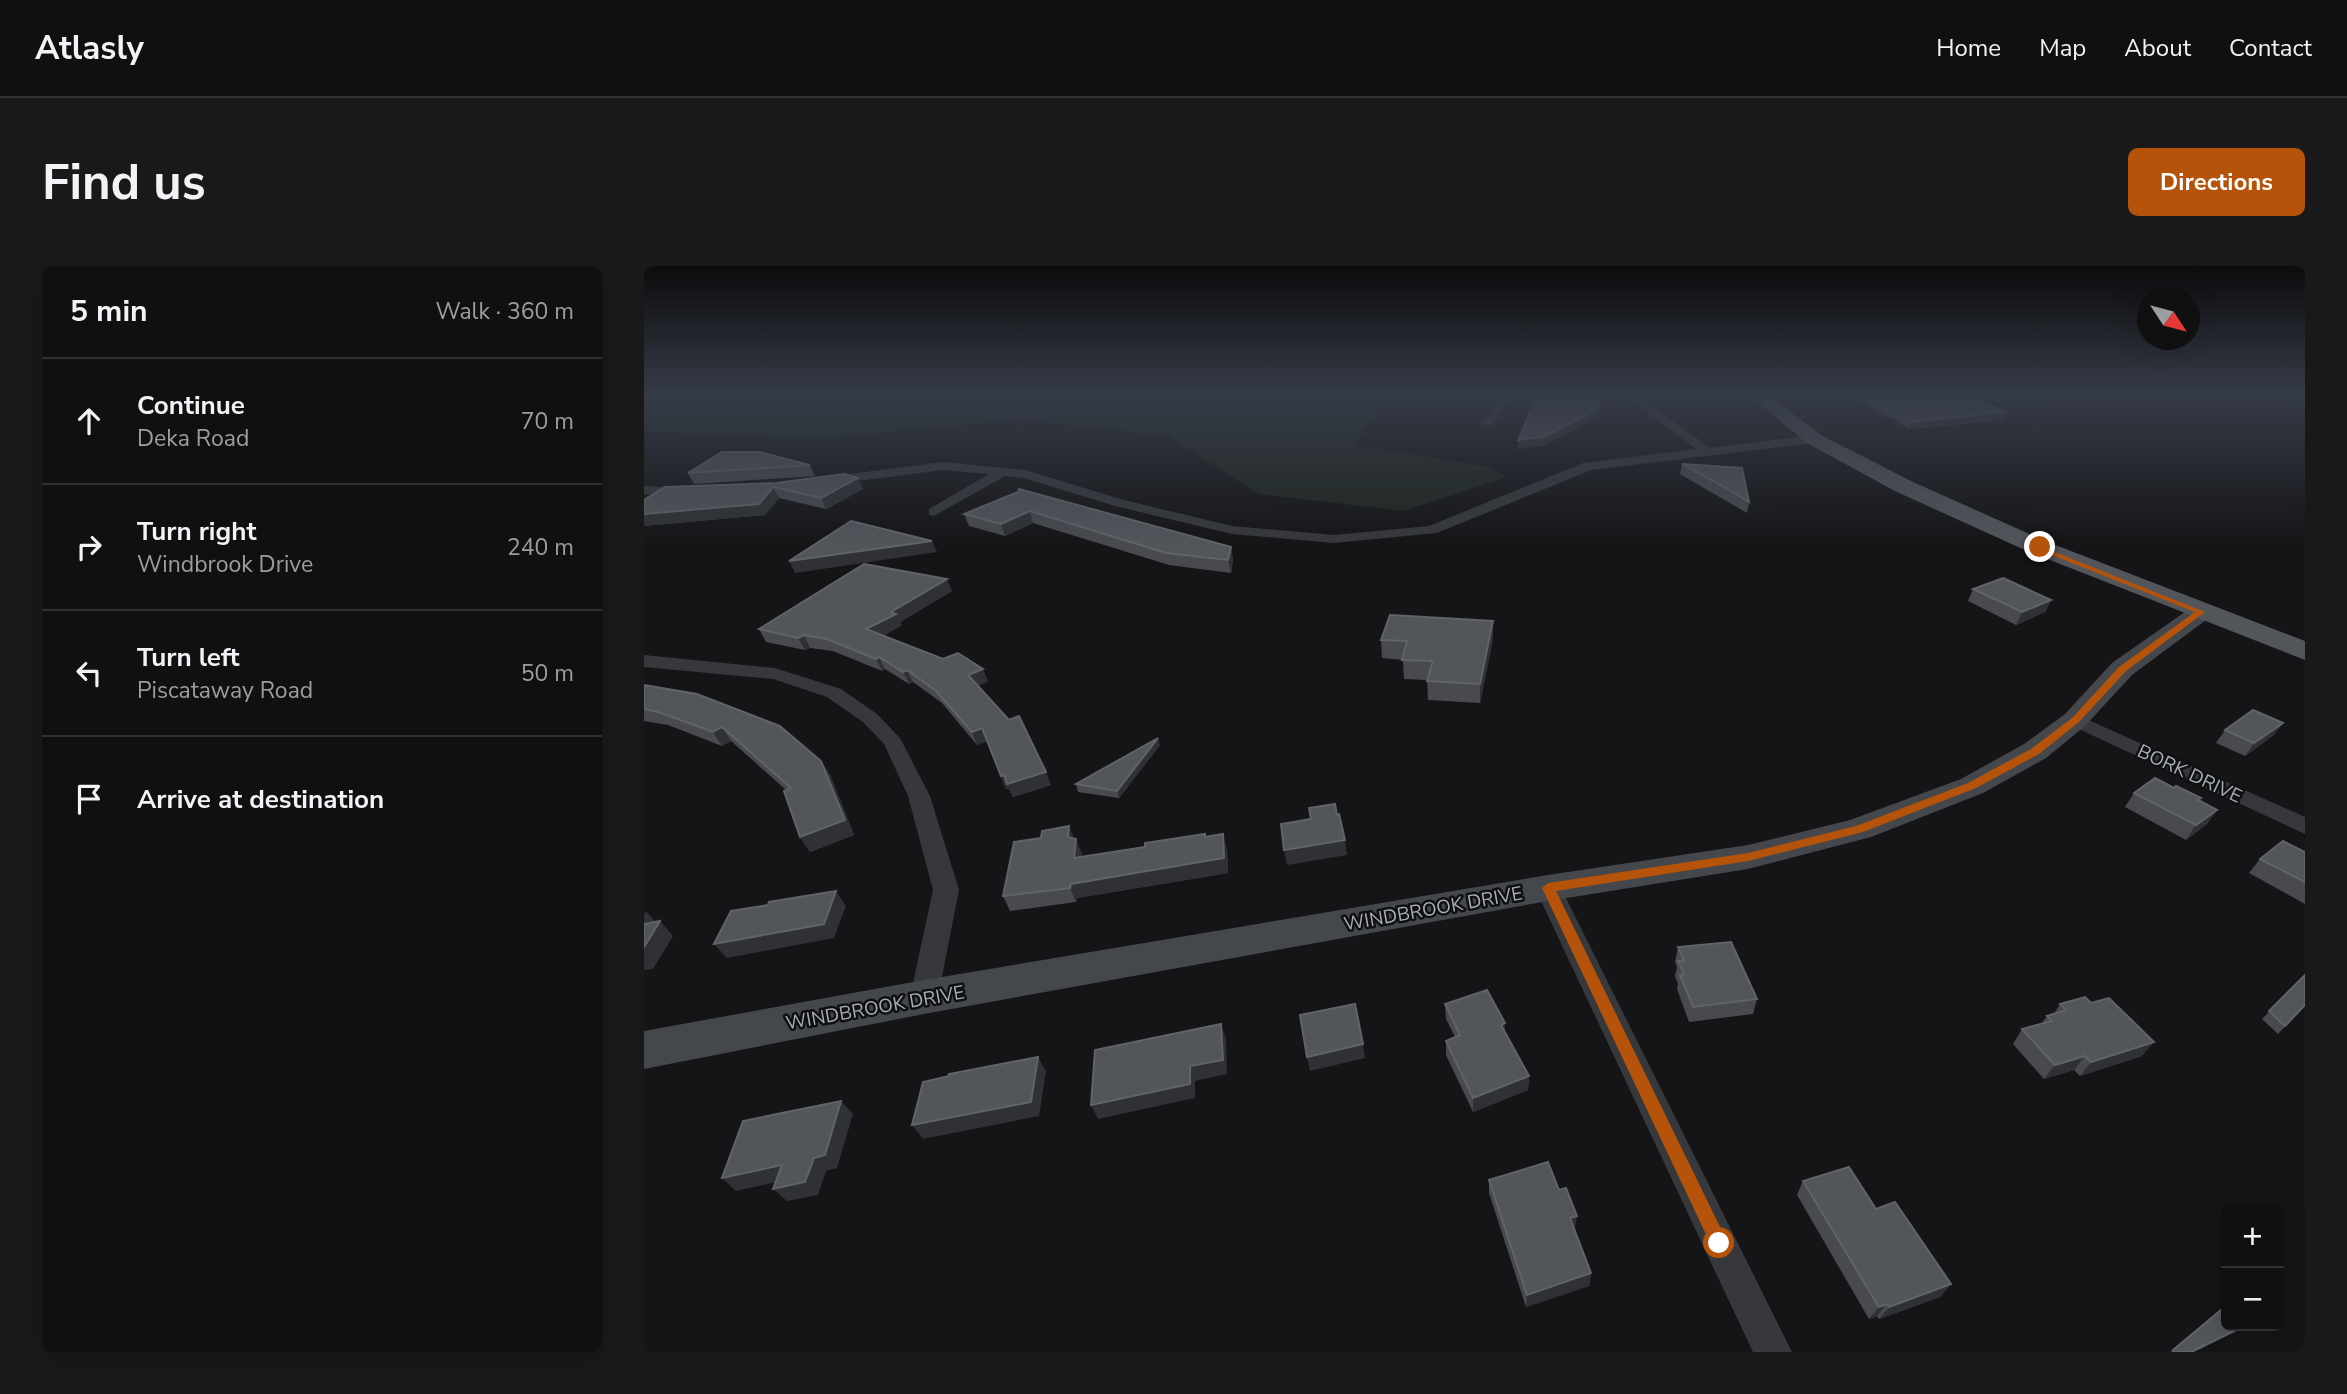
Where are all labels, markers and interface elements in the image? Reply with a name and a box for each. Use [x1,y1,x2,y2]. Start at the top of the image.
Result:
text: Atlasly [35,26,144,71]
text: Home [1936,32,2001,64]
text: Map [2039,32,2086,64]
text: About [2124,32,2191,64]
text: Contact [2229,32,2312,64]
button: Directions [2128,148,2305,216]
text: Find us [42,149,206,216]
north arrow [2137,287,2200,350]
text: 5 min [70,291,148,332]
text: Walk · 360 m [435,296,574,327]
text: Continue [137,388,245,423]
icon: ahead [70,402,108,440]
text: 70 m [521,406,574,437]
text: Deka Road [137,423,249,454]
text: Turn right [137,514,256,549]
icon: right [70,528,108,566]
route end [2024,531,2055,562]
text: 240 m [507,532,574,563]
text: Windbrook Drive [137,549,313,580]
text: Turn left [137,640,240,675]
icon: left [70,654,108,692]
text: 50 m [521,658,574,689]
text: Piscataway Road [137,675,313,706]
street label: BORK DRIVE [2133,738,2246,810]
icon: arrive [70,780,108,818]
text: Arrive at destination [137,782,384,817]
street label: WINDBROOK DRIVE [1342,880,1525,938]
street label: WINDBROOK DRIVE [784,979,967,1037]
map controls [2221,1205,2284,1331]
button: + [2221,1205,2284,1268]
route start [1703,1227,1734,1258]
button: − [2221,1268,2284,1331]

